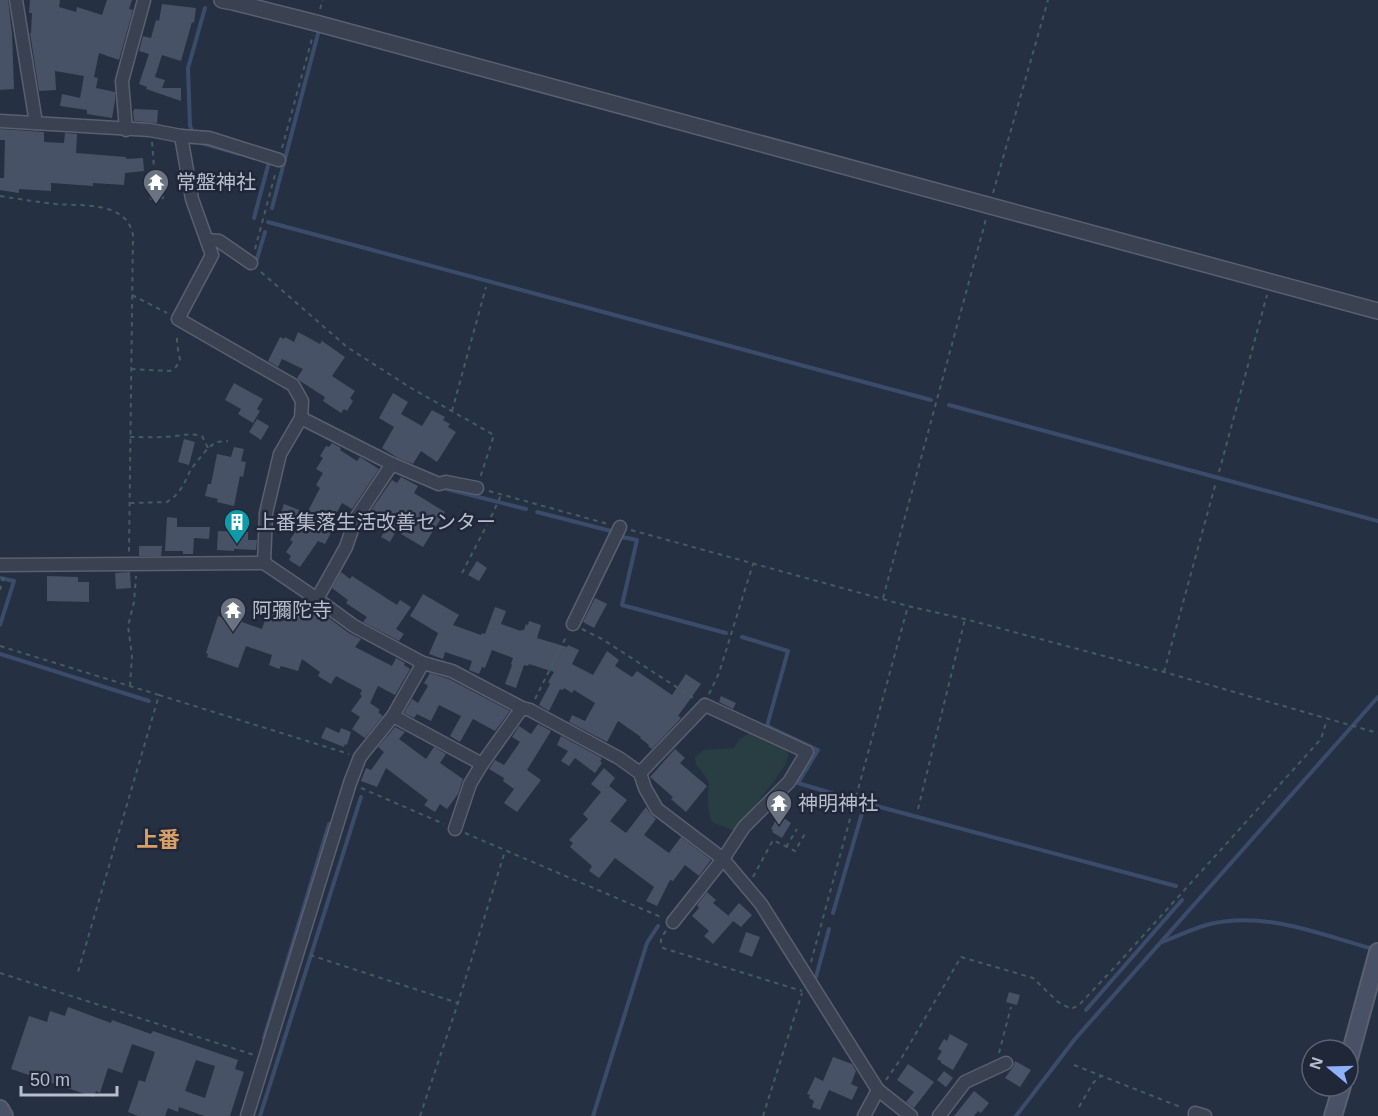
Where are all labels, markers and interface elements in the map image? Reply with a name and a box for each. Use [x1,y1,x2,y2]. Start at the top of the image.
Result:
temple icon: 常盤神社 [141,167,171,205]
place label: 常盤神社 [176,171,256,193]
building icon: 上番集落生活改善センター [222,507,252,545]
place label: 上番集落生活改善センター [256,511,496,533]
temple icon: 阿彌陀寺 [218,595,248,633]
place label: 阿彌陀寺 [252,599,332,621]
temple icon: 神明神社 [764,788,794,826]
place label: 神明神社 [798,792,878,814]
district label: 上番 [136,827,180,852]
north arrow [1300,1038,1360,1098]
text: N [1306,1055,1326,1072]
scale bar [21,1059,117,1097]
text: 50 m [30,1070,70,1090]

